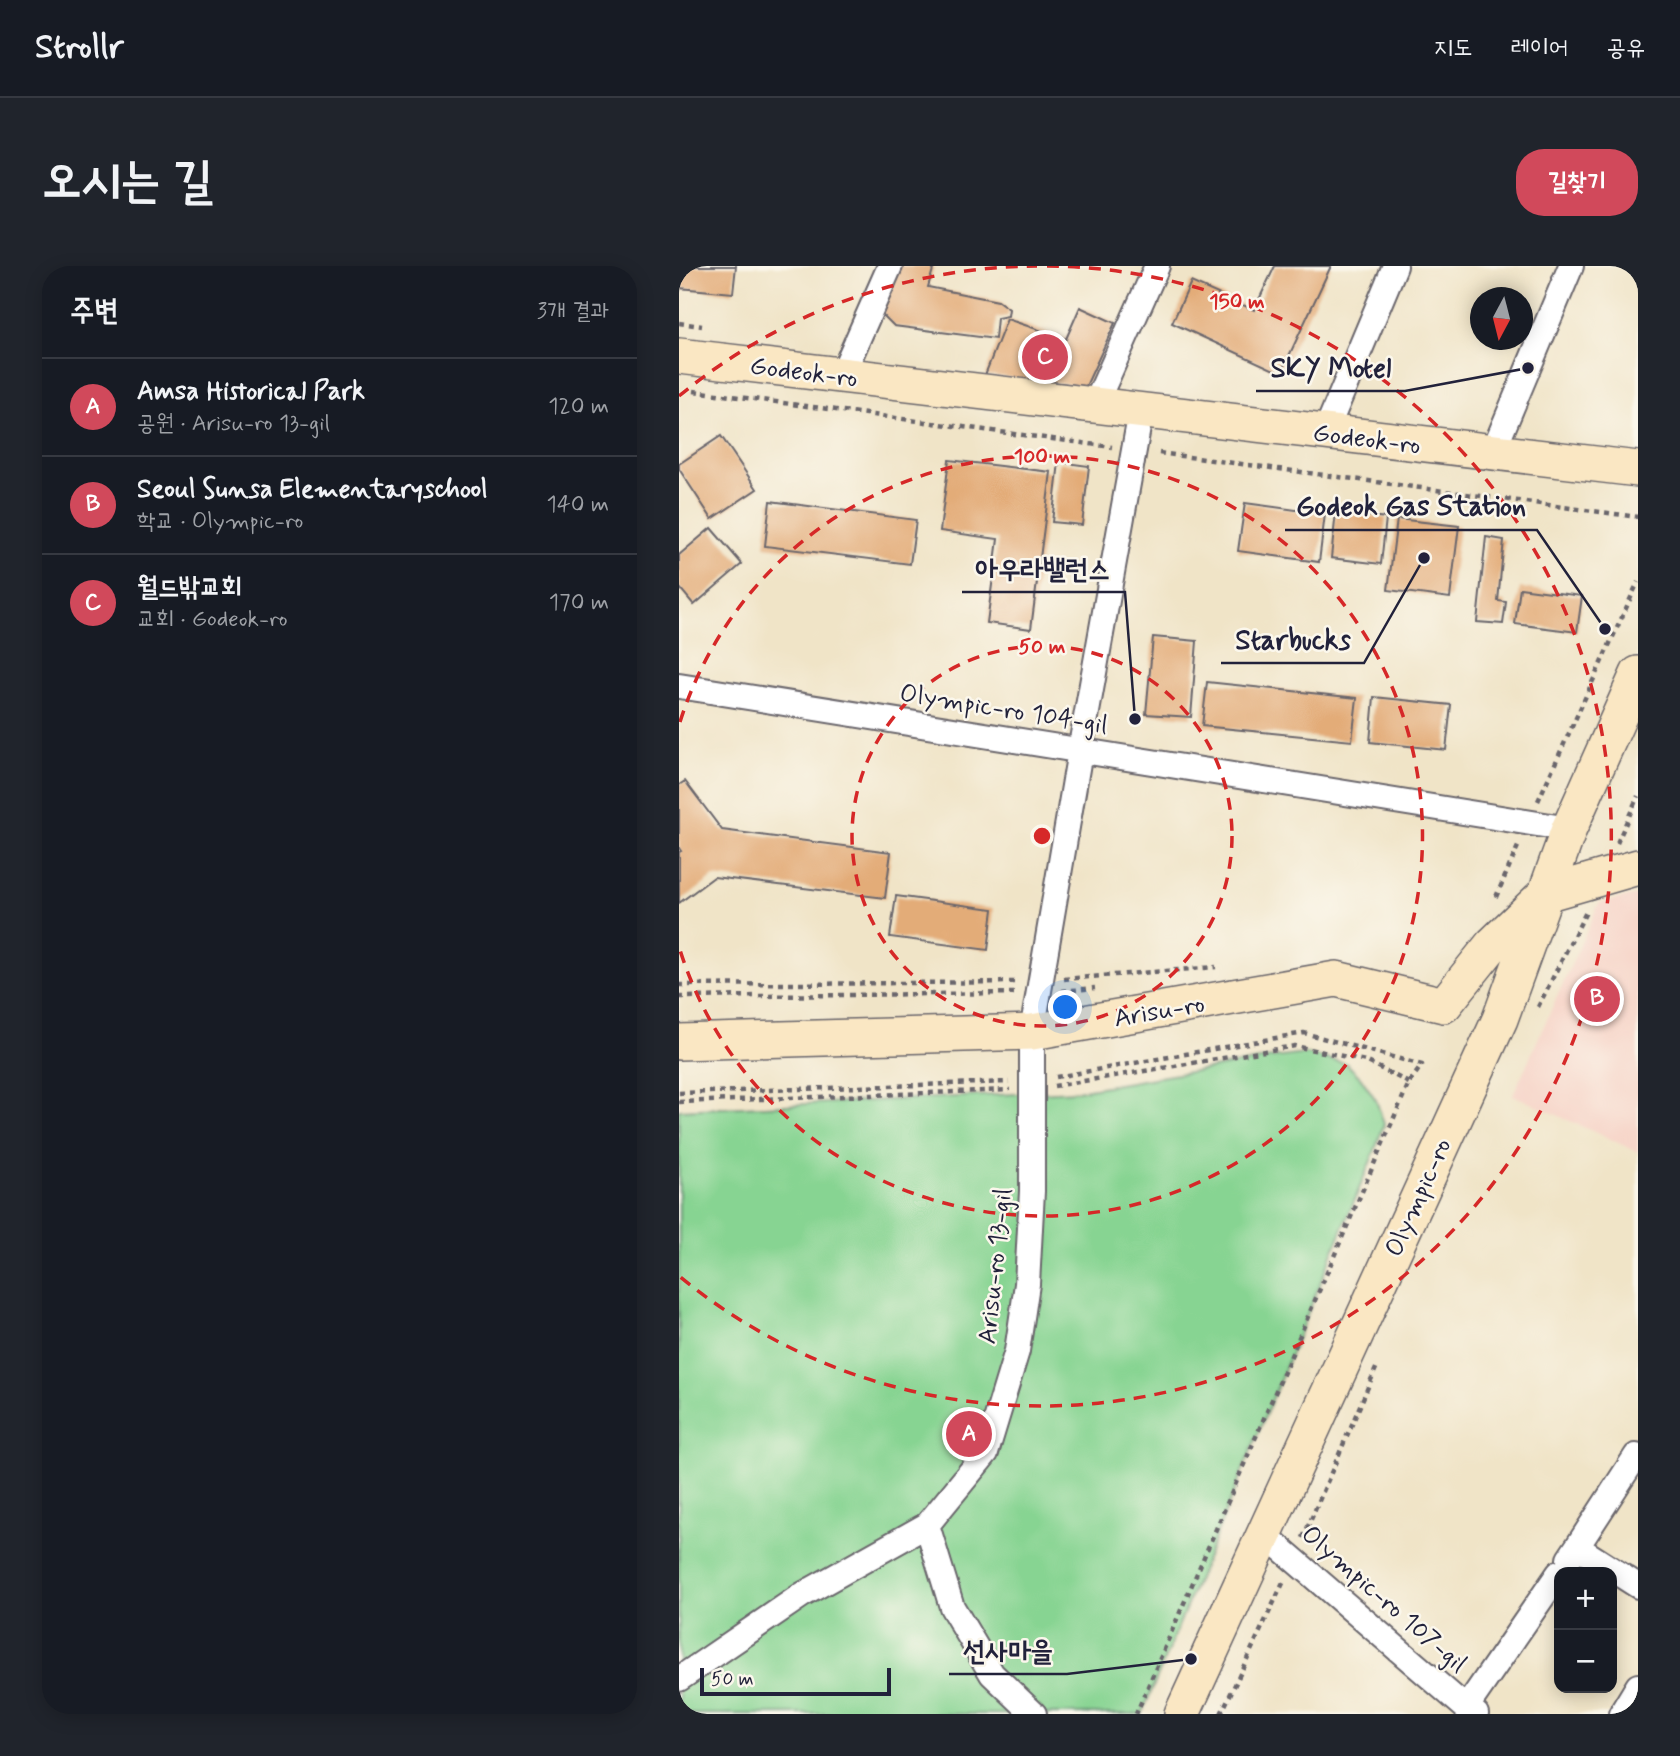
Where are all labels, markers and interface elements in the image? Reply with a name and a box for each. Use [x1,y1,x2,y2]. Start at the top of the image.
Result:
text: Strollr [35,26,124,70]
text: 지도 [1434,33,1472,64]
text: 레이어 [1510,33,1568,64]
text: 공유 [1606,33,1645,64]
button: 길찾기 [1516,149,1638,216]
text: 오시는 길 [42,150,213,215]
north arrow [1470,287,1533,350]
text: 150 m [1209,288,1265,316]
text: 주변 [70,292,118,331]
text: 3개 결과 [537,297,609,327]
pin: C [1022,331,1068,383]
callout: SKY Motel [1256,342,1405,391]
street label: Godeok-ro [748,350,860,396]
text: SKY Motel [1271,351,1392,388]
text: Amsa Historical Park [137,375,365,409]
text: A [85,392,101,422]
text: 120 m [548,392,609,422]
text: 공원 · Arisu-ro 13-gil [137,409,330,439]
street label: Godeok-ro [1311,417,1423,463]
text: 100 m [1014,443,1070,471]
text: Seoul Sunsa Elementaryschool [137,473,488,507]
callout: Godeok Gas Station [1285,481,1537,530]
text: Godeok Gas Station [1296,489,1526,526]
text: B [86,490,100,520]
text: 140 m [546,490,609,520]
text: 학교 · Olympic-ro [137,507,303,537]
callout: 아우라밸런스 [962,543,1125,592]
text: 아우라밸런스 [975,552,1111,589]
text: 월드밖교회 [137,571,242,605]
text: C [85,588,101,618]
text: 170 m [549,588,609,618]
text: 교회 · Godeok-ro [137,605,288,635]
callout: Starbucks [1221,614,1364,663]
text: Starbucks [1235,623,1351,660]
text: 50 m [1019,633,1066,661]
street label: Olympic-ro 104-gil [897,677,1110,743]
centre of rings [1030,824,1054,848]
pin: B [1574,973,1620,1025]
street label: Arisu-ro [1111,987,1207,1037]
your location [1048,990,1082,1024]
street label: Olympic-ro [1378,1133,1460,1262]
street label: Arisu-ro 13-gil [971,1187,1021,1346]
pin: A [946,1408,992,1460]
street label: Olympic-ro 107-gil [1294,1518,1474,1681]
map controls [1554,1567,1617,1693]
button: + [1554,1567,1617,1630]
callout: 선사마을 [949,1625,1067,1674]
button: − [1554,1630,1617,1693]
text: 선사마을 [963,1634,1053,1671]
scale bar [700,1665,891,1697]
text: 50 m [711,1667,754,1692]

